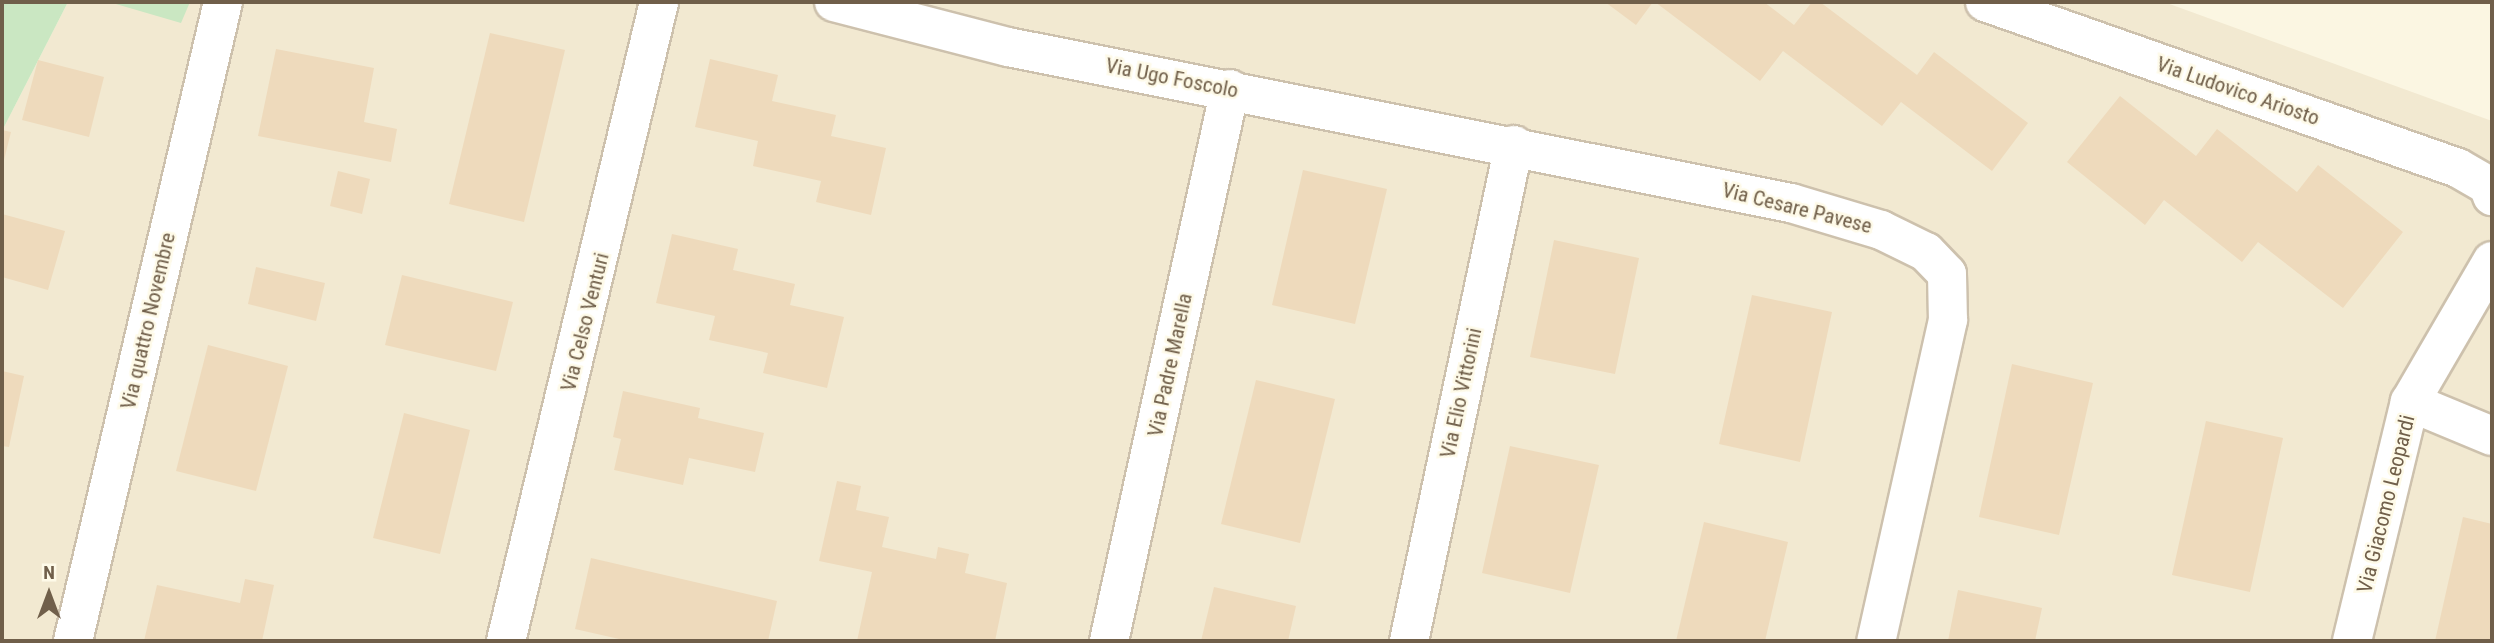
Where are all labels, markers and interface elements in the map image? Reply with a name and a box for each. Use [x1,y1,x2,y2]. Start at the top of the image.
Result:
street label: Via Ludovico Ariosto [2153,51,2323,131]
street label: Via Ugo Foscolo [1104,53,1240,103]
street label: Via Cesare Pavese [1720,177,1874,239]
street label: Via quattro Novembre [115,230,181,412]
street label: Via Celso Venturi [556,250,614,394]
street label: Via Padre Marella [1142,291,1198,439]
street label: Via Elio Vittorini [1435,326,1487,460]
street label: Via Giacomo Leopardi [2352,412,2420,596]
north arrow [14,559,84,629]
text: N [43,561,55,584]

